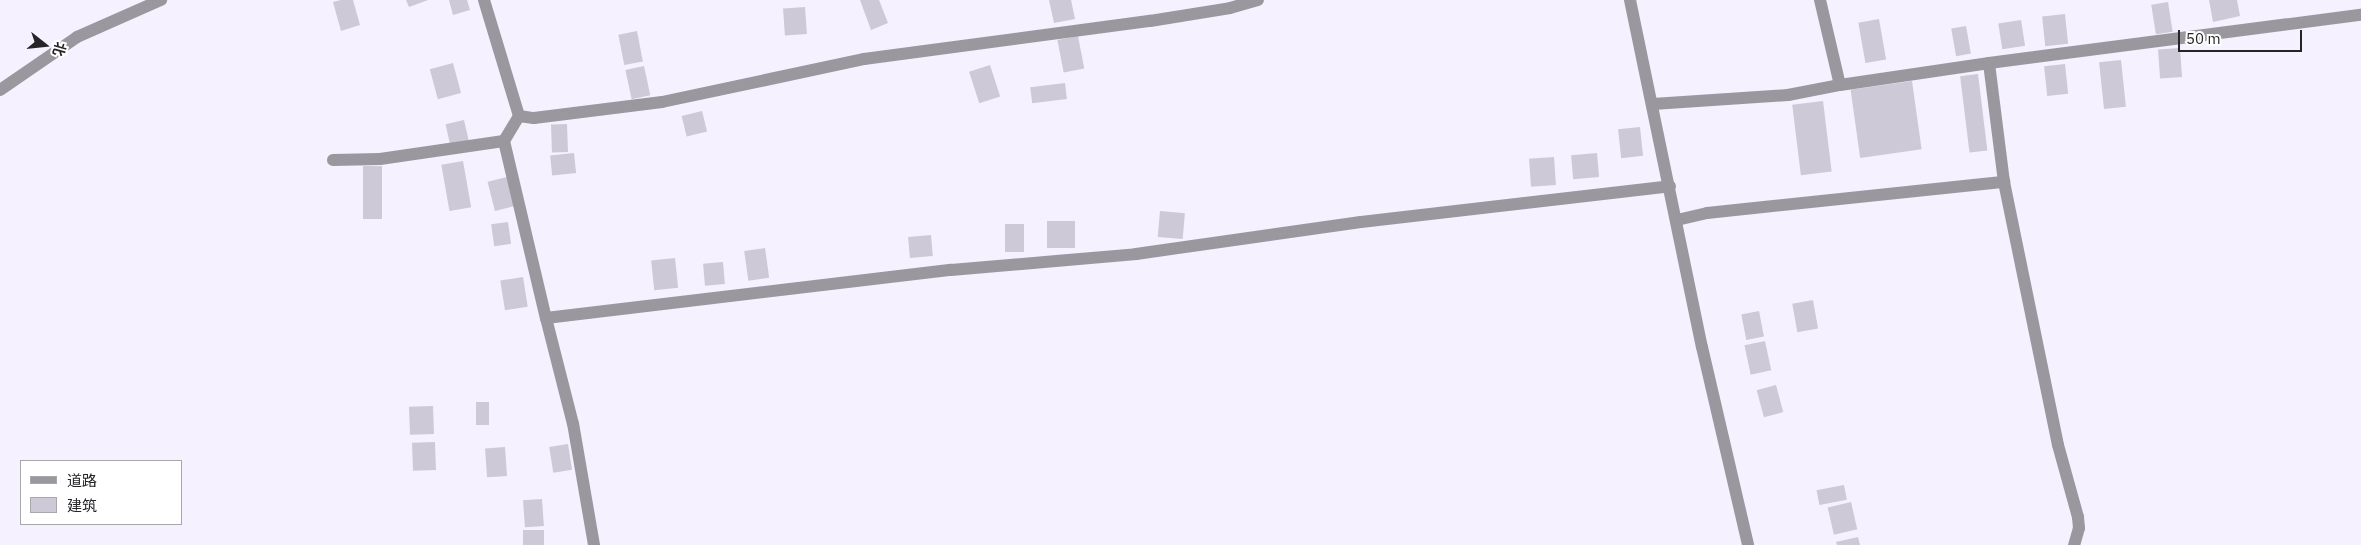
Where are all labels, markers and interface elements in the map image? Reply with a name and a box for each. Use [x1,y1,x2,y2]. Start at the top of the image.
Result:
north arrow [20,20,70,70]
scale bar [2181,20,2305,52]
text: 50 m [2186,29,2221,48]
text: 北 [49,40,70,58]
legend [20,460,182,525]
text: 道路 [67,471,97,490]
text: 建筑 [67,496,97,515]

